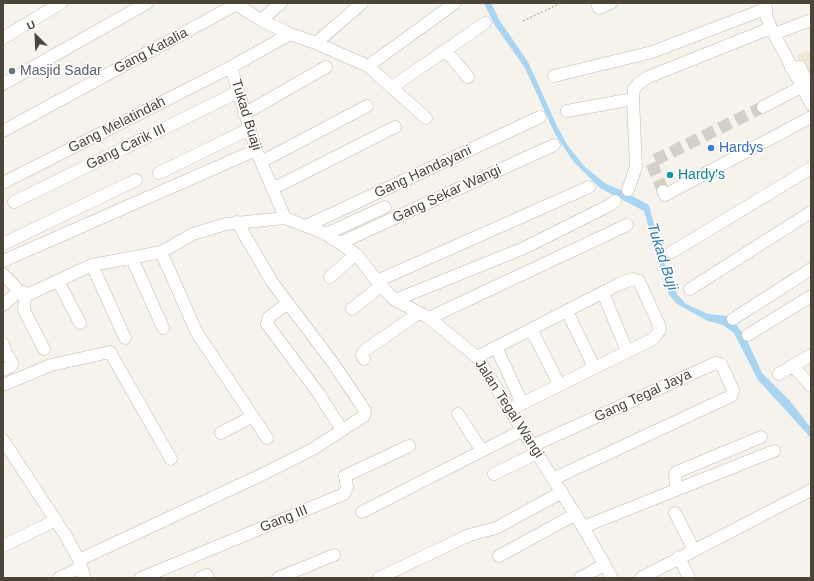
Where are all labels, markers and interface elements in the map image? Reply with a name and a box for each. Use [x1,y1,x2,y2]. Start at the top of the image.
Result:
north arrow [16,16,56,56]
text: U [25,18,37,32]
street label: Gang Katalia [111,25,191,77]
place label: Masjid Sadar [20,63,102,79]
marker: Masjid Sadar [7,66,17,76]
street label: Tukad Buaji [227,77,265,153]
street label: Gang Melatindah [66,93,168,157]
street label: Gang Carik III [84,121,168,173]
place label: Hardys [719,140,763,156]
street label: Gang Handayani [372,142,474,202]
marker: Hardys [706,143,716,153]
street label: Gang Sekar Wangi [390,162,504,226]
place label: Hardy's [678,167,725,183]
marker: Hardy's [665,170,675,180]
water label: Tukad Buji [643,221,681,293]
street label: Jalan Tegal Wangi [471,357,547,461]
street label: Gang Tegal Jaya [592,366,694,426]
street label: Gang III [258,502,310,536]

